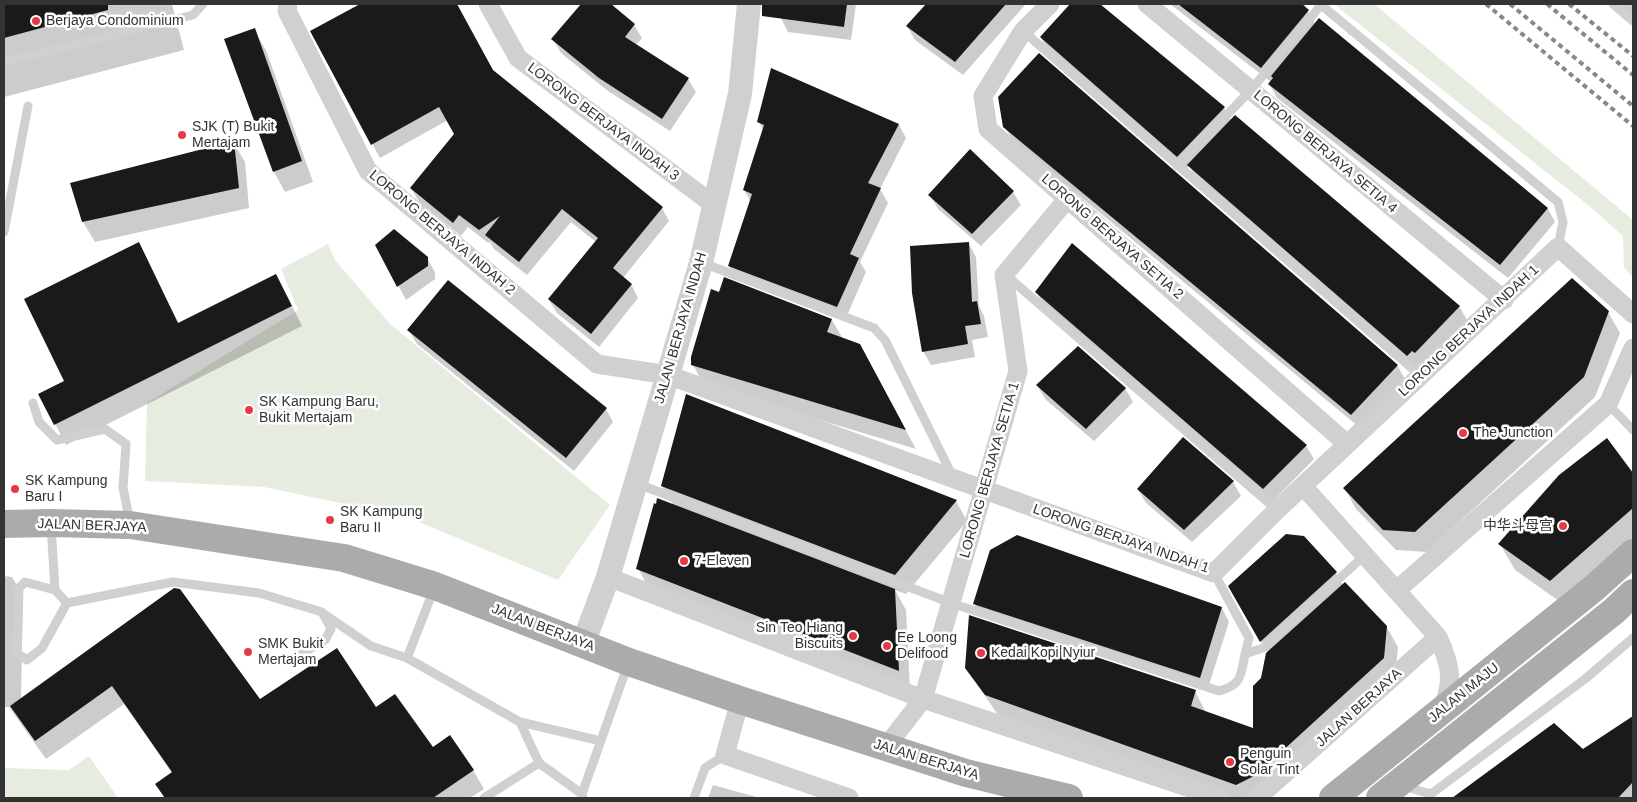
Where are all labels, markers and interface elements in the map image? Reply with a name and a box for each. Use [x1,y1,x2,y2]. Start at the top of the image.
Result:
place label: Berjaya Condominium [46,13,184,29]
marker: Berjaya Condominium [30,15,42,27]
street label: LORONG BERJAYA INDAH 3 [524,59,682,185]
street label: LORONG BERJAYA SETIA 4 [1250,87,1400,217]
place label: SJK (T) Bukit Mertajam [192,119,274,152]
marker: SJK (T) Bukit Mertajam [176,129,188,141]
street label: LORONG BERJAYA INDAH 2 [366,167,518,299]
street label: LORONG BERJAYA SETIA 2 [1038,171,1186,303]
street label: JALAN BERJAYA INDAH [651,250,711,406]
street label: LORONG BERJAYA INDAH 1 [1395,262,1543,400]
street label: LORONG BERJAYA SETIA 1 [957,380,1023,560]
place label: SK Kampung Baru, Bukit Mertajam [259,394,379,427]
marker: SK Kampung Baru, Bukit Mertajam [243,404,255,416]
place label: The Junction [1473,425,1553,441]
marker: The Junction [1457,427,1469,439]
place label: SK Kampung Baru I [25,473,107,506]
marker: SK Kampung Baru I [9,483,21,495]
street label: LORONG BERJAYA INDAH 1 [1031,501,1211,577]
place label: SK Kampung Baru II [340,504,422,536]
marker: SK Kampung Baru II [324,514,336,526]
street label: JALAN BERJAYA [37,516,147,536]
place label: 中华斗母宫 [1483,518,1553,534]
marker: 中华斗母宫 [1557,520,1569,532]
place label: 7-Eleven [694,553,749,569]
marker: 7-Eleven [678,555,690,567]
street label: JALAN BERJAYA [489,601,597,655]
place label: Sin Teo Hiang Biscuits [756,620,843,652]
marker: Sin Teo Hiang Biscuits [847,630,859,642]
place label: Ee Loong Delifood [897,630,957,662]
place label: SMK Bukit Mertajam [258,636,323,669]
marker: Ee Loong Delifood [881,640,893,652]
place label: Kedai Kopi Nyiur [991,645,1095,661]
marker: SMK Bukit Mertajam [242,646,254,658]
marker: Kedai Kopi Nyiur [975,647,987,659]
street label: JALAN MAJU [1425,660,1503,726]
street label: JALAN BERJAYA [1313,665,1405,751]
street label: JALAN BERJAYA [871,736,981,784]
place label: Penguin Solar Tint [1240,746,1299,779]
marker: Penguin Solar Tint [1224,756,1236,768]

